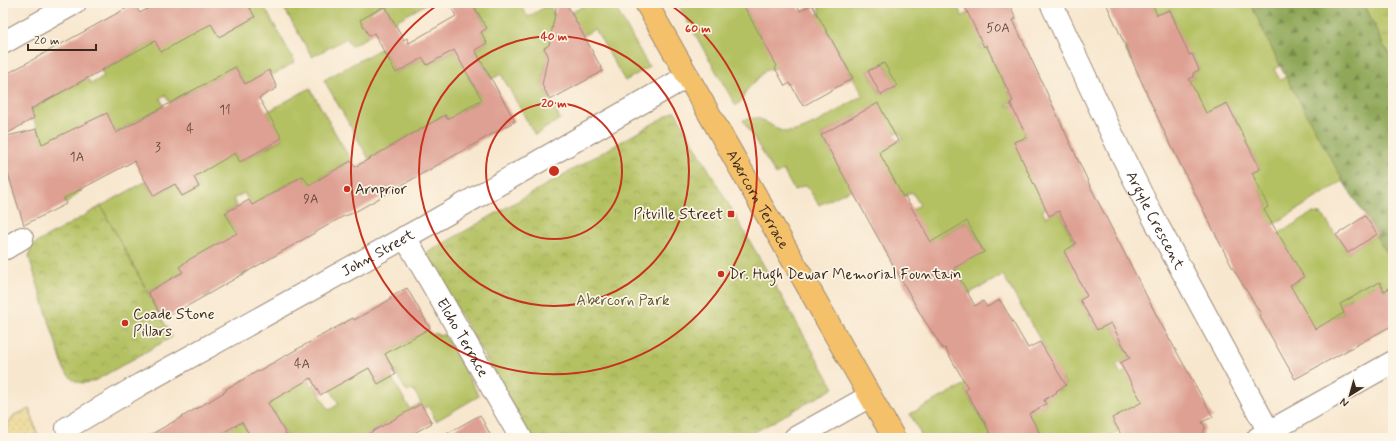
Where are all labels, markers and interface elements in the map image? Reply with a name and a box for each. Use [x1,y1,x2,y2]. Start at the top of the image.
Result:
house number: 50A [986,20,1010,37]
text: 60 m [685,21,711,37]
scale bar [28,26,96,52]
text: 40 m [541,29,568,45]
text: 20 m [34,33,60,49]
text: 20 m [541,96,567,112]
house number: 11 [219,102,231,119]
house number: 4 [186,121,194,138]
house number: 3 [155,139,161,156]
street label: Abercorn Terrace [721,146,793,253]
house number: 1A [70,149,84,166]
centre of rings [547,164,561,178]
street label: Argyle Crescent [1121,168,1189,274]
place label: Arnprior [355,180,407,200]
marker: Arnprior [342,184,352,194]
house number: 9A [304,191,318,208]
place label: Pitville Street [634,205,723,225]
marker: Pitville Street [726,209,736,219]
street label: John Street [338,225,419,282]
place label: Dr. Hugh Dewar Memorial Fountain [729,265,962,286]
marker: Dr. Hugh Dewar Memorial Fountain [716,269,726,279]
park label: Abercorn Park [576,291,670,311]
street label: Elcho Terrace [431,295,493,381]
place label: Coade Stone Pillars [133,305,215,342]
marker: Coade Stone Pillars [120,318,130,328]
house number: 4A [294,356,310,373]
north arrow [1330,375,1370,415]
text: N [1337,394,1352,410]

